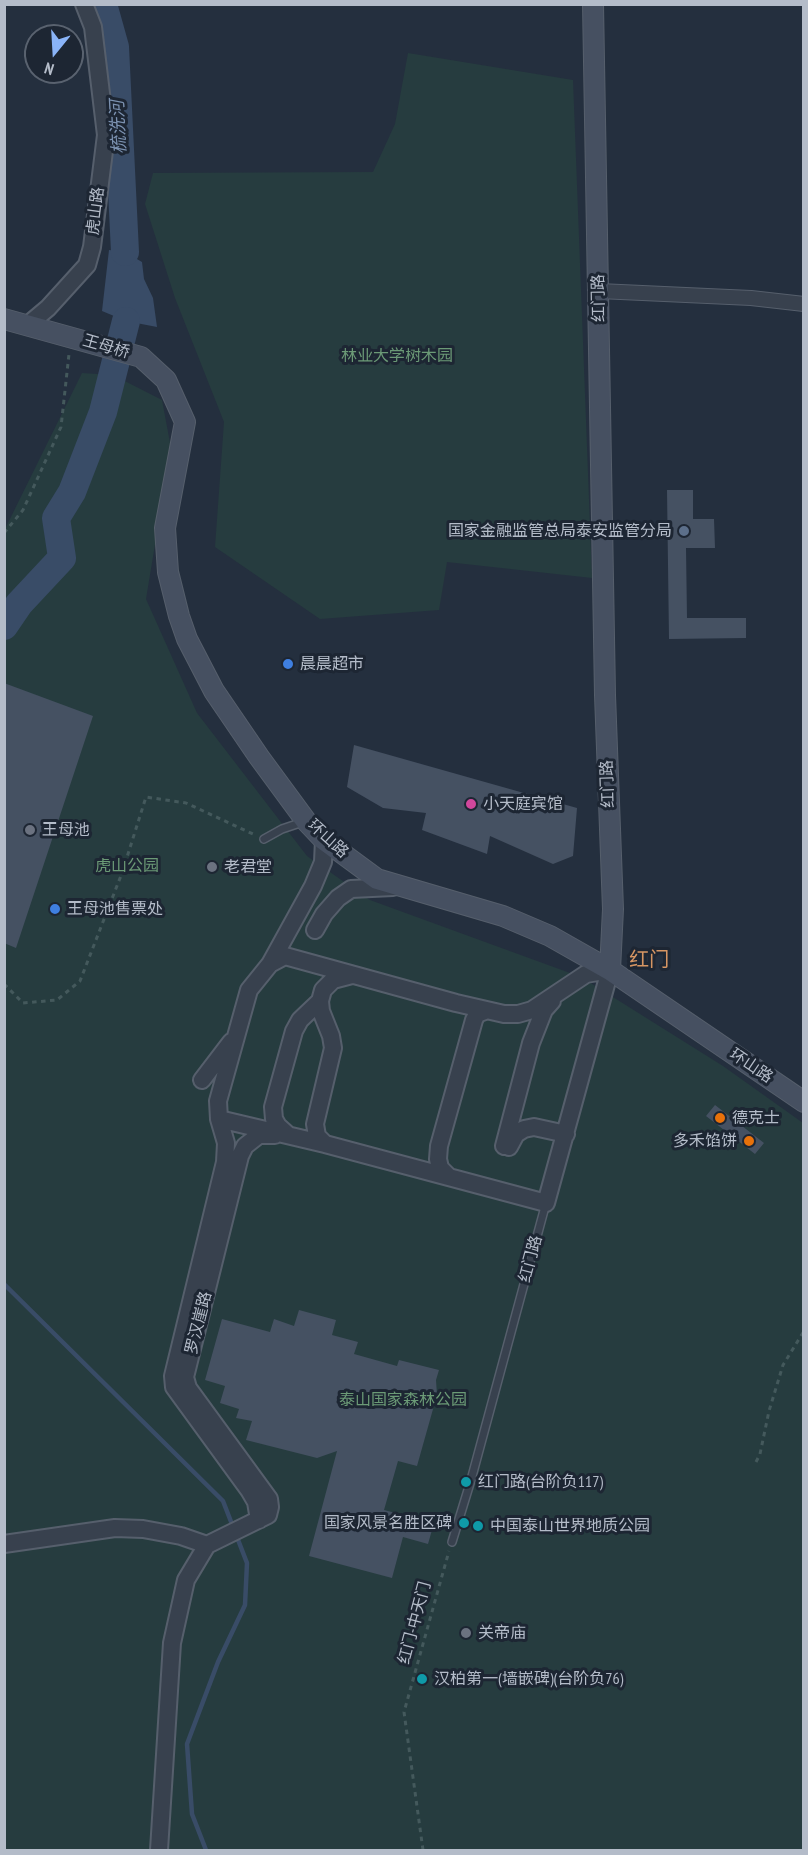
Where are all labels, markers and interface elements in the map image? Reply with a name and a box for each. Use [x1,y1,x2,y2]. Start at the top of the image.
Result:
north arrow [24,24,84,84]
text: N [42,58,56,80]
water label: 梳洗河 [107,99,131,155]
street label: 虎山路 [84,186,108,236]
street label: 红门路 [589,274,609,322]
street label: 王母桥 [80,331,132,363]
park label: 林业大学树木园 [341,346,453,366]
place label: 国家金融监管总局泰安监管分局 [448,521,672,541]
marker: 国家金融监管总局泰安监管分局 [677,524,691,538]
place label: 晨晨超市 [300,654,364,674]
marker: 晨晨超市 [281,657,295,671]
street label: 红门路 [598,760,618,808]
place label: 小天庭宾馆 [483,794,563,814]
marker: 小天庭宾馆 [464,797,478,811]
street label: 环山路 [304,816,352,862]
place label: 王母池 [42,820,90,840]
marker: 王母池 [23,823,37,837]
park label: 虎山公园 [95,856,159,876]
place label: 老君堂 [224,857,272,877]
marker: 老君堂 [205,860,219,874]
place label: 王母池售票处 [67,899,163,919]
marker: 王母池售票处 [48,902,62,916]
district label: 红门 [629,948,669,972]
street label: 环山路 [726,1045,776,1087]
place label: 德克士 [732,1108,780,1128]
marker: 德克士 [713,1111,727,1125]
place label: 多禾馅饼 [673,1131,737,1151]
marker: 多禾馅饼 [742,1134,756,1148]
street label: 红门路 [516,1233,546,1285]
street label: 罗汉崖路 [182,1290,216,1356]
park label: 泰山国家森林公园 [339,1390,467,1410]
place label: 红门路(台阶负117) [478,1472,603,1492]
marker: 红门路(台阶负117) [459,1475,473,1489]
place label: 国家风景名胜区碑 [324,1513,452,1533]
marker: 国家风景名胜区碑 [457,1516,471,1530]
place label: 中国泰山世界地质公园 [490,1516,650,1536]
marker: 中国泰山世界地质公园 [471,1519,485,1533]
street label: 红门-中天门 [395,1580,435,1666]
place label: 关帝庙 [478,1623,526,1643]
marker: 关帝庙 [459,1626,473,1640]
place label: 汉柏第一(墙嵌碑)(台阶负76) [434,1669,623,1689]
marker: 汉柏第一(墙嵌碑)(台阶负76) [415,1672,429,1686]

